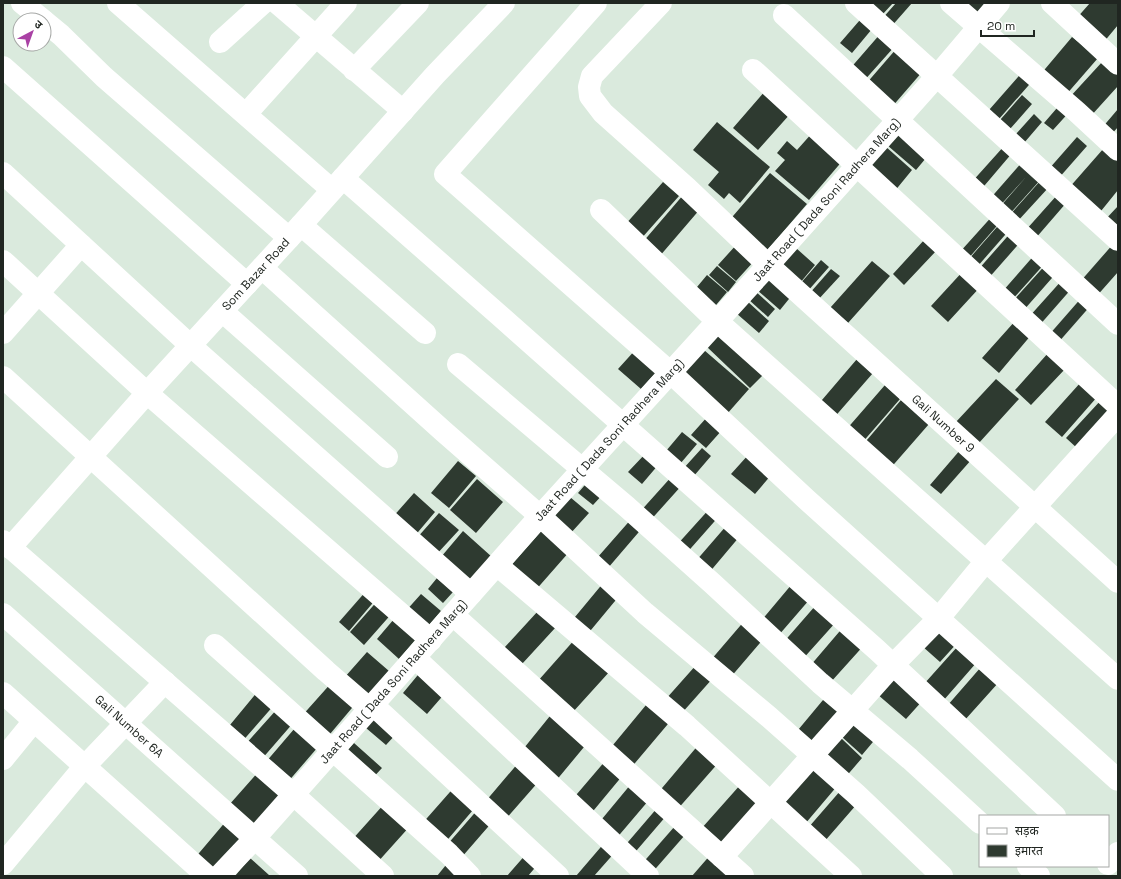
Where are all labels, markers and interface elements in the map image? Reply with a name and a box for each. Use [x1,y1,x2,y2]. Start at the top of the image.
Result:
north arrow [12,12,52,52]
scale bar [981,12,1034,38]
text: उ [32,17,46,32]
text: 20 m [987,18,1015,34]
street label: Jaat Road ( Dada Soni Radhera Marg) [749,115,904,285]
street label: Som Bazar Road [218,234,293,314]
street label: Jaat Road ( Dada Soni Radhera Marg) [531,355,687,525]
street label: Gali Number 9 [908,391,978,456]
street label: Jaat Road ( Dada Soni Radhera Marg) [316,596,470,767]
street label: Gali Number 6A [91,692,167,762]
legend [979,815,1109,867]
text: सड़क [1015,823,1040,839]
text: इमारत [1015,843,1044,859]

